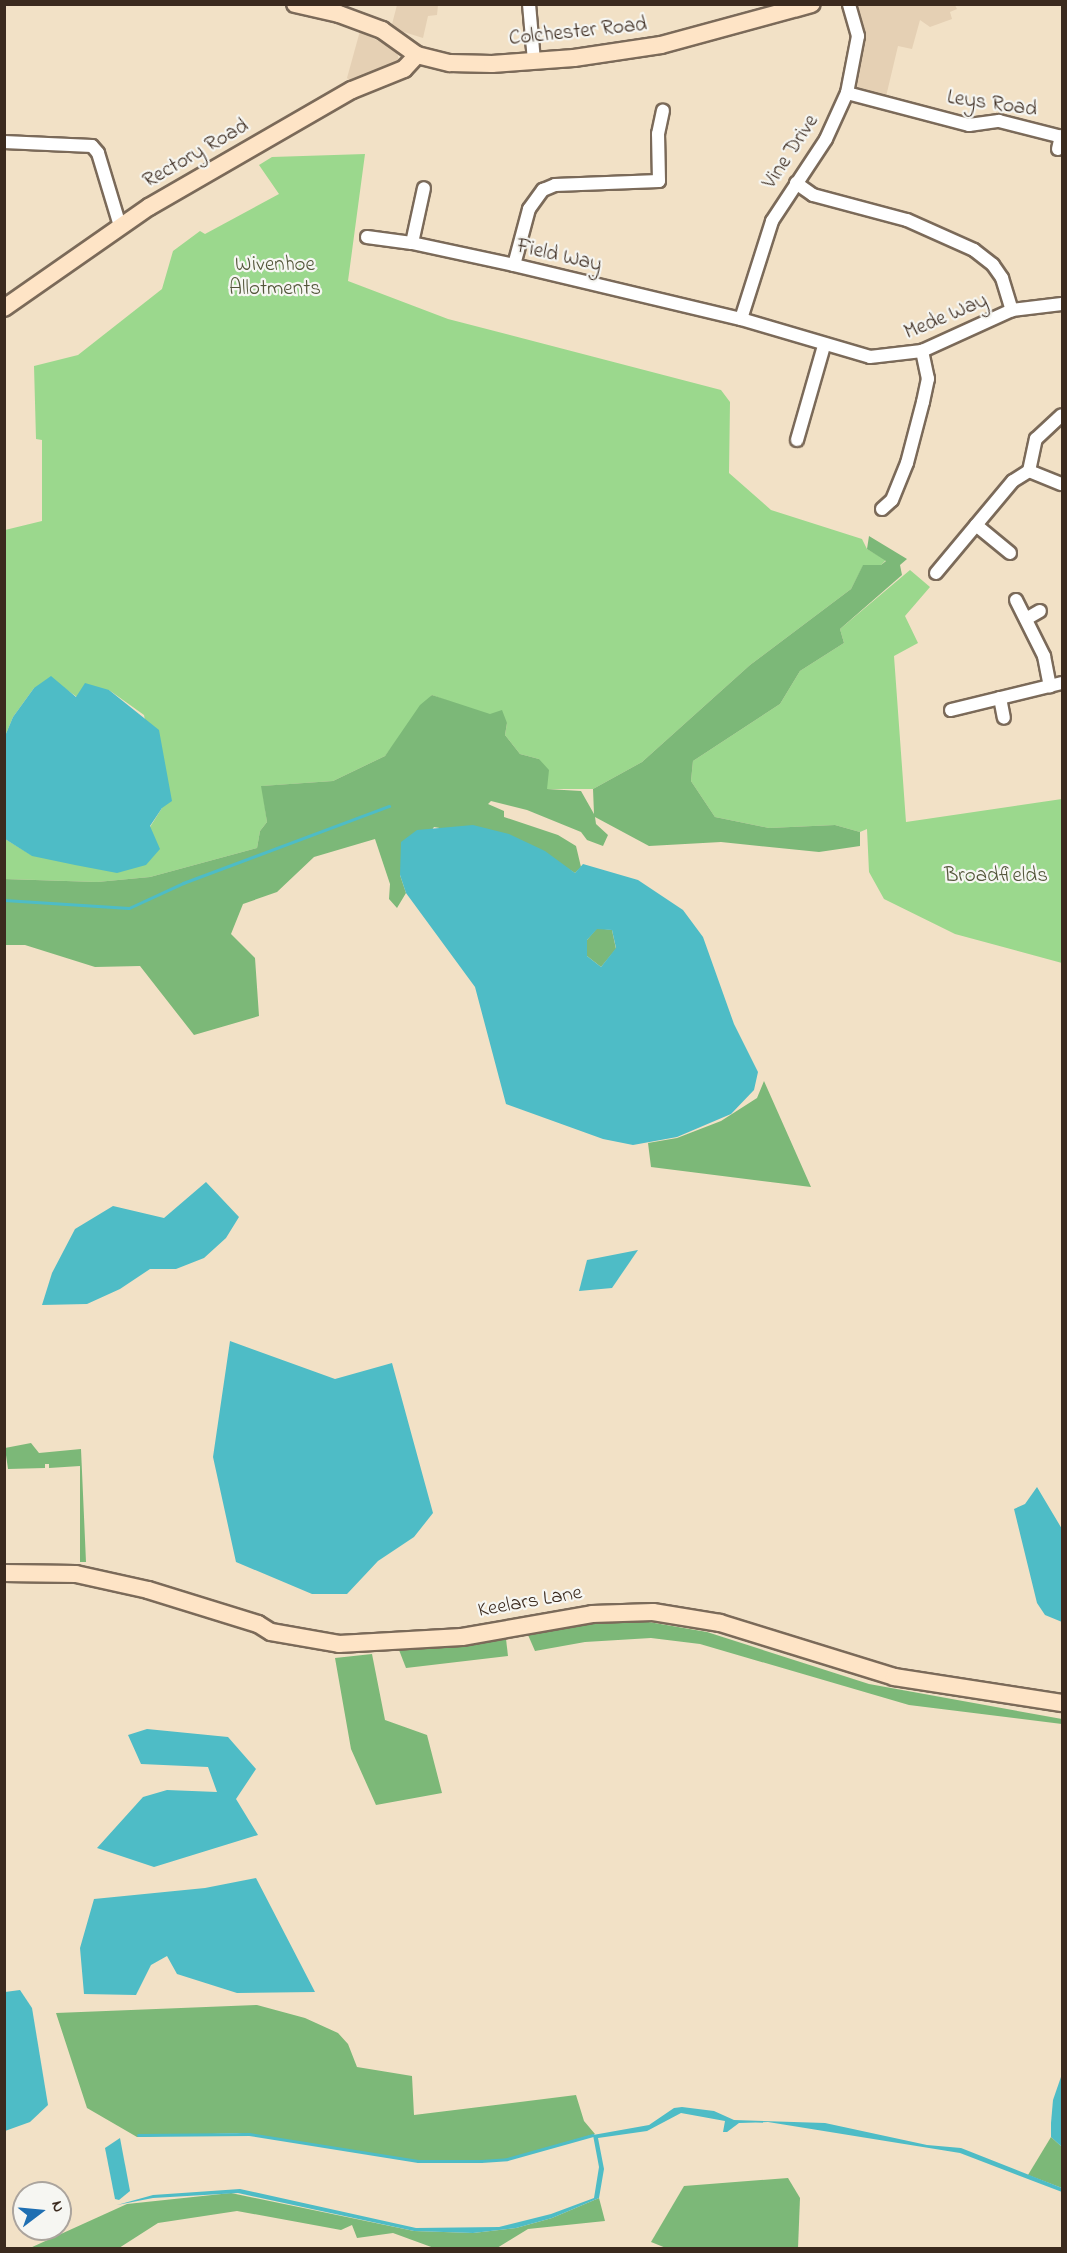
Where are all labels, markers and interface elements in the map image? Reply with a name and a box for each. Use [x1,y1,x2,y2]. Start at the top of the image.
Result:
street label: Colchester Road [508,12,648,52]
street label: Leys Road [945,85,1039,123]
street label: Vine Drive [758,110,824,194]
street label: Rectory Road [139,114,253,194]
street label: Field Way [514,234,604,278]
park label: Wivenhoe Allotments [229,252,321,302]
street label: Mede Way [901,288,991,346]
park label: Broadfields [944,863,1048,889]
street label: Keelars Lane [476,1580,584,1624]
north arrow [12,2181,72,2241]
text: N [44,2198,70,2215]

